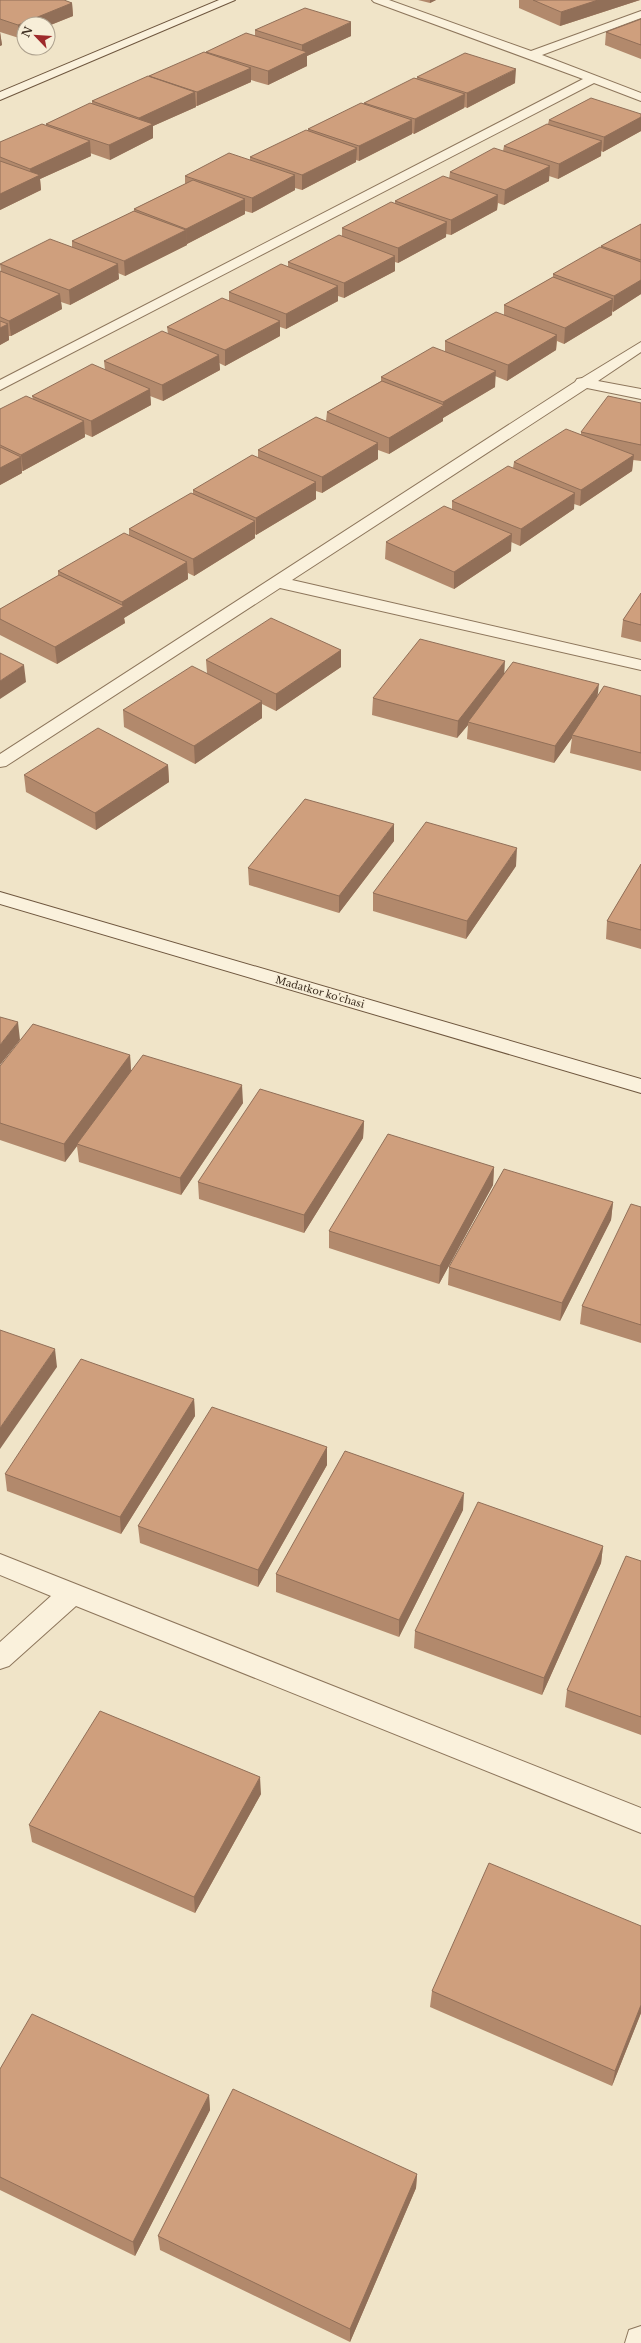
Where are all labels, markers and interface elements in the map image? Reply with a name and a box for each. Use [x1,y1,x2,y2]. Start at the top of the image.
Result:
north arrow [16,16,56,56]
text: N [18,24,36,39]
street label: Madatkor ko'chasi [274,973,367,1011]

